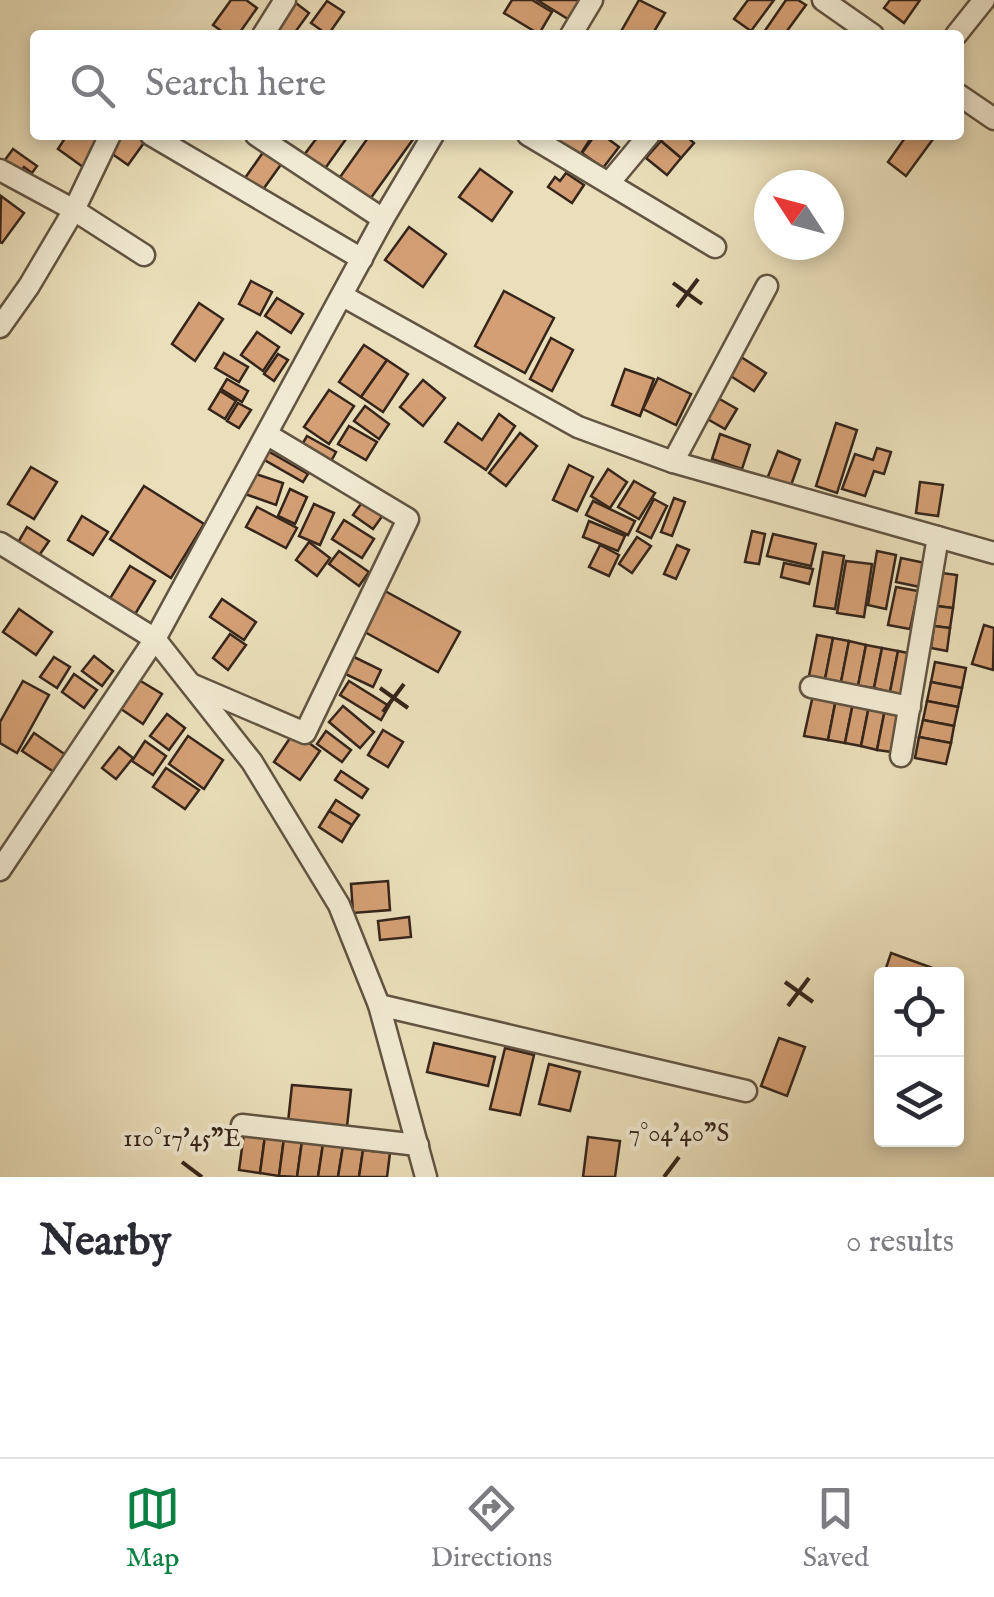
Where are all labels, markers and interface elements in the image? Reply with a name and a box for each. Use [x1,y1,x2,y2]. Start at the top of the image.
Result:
search box [30,30,964,140]
icon: search [65,58,120,113]
text: Search here [145,61,326,109]
north arrow [754,170,844,260]
map controls [874,967,964,1147]
button: locate [874,967,964,1057]
button: layers [874,1057,964,1147]
text: 7°04'40"S [629,1118,729,1150]
text: 110°17'45"E [123,1123,241,1155]
text: Nearby [40,1216,171,1269]
text: 0 results [846,1222,954,1263]
tab: Map [125,1481,180,1576]
tab: Directions [430,1481,552,1576]
tab: Saved [803,1481,869,1576]

